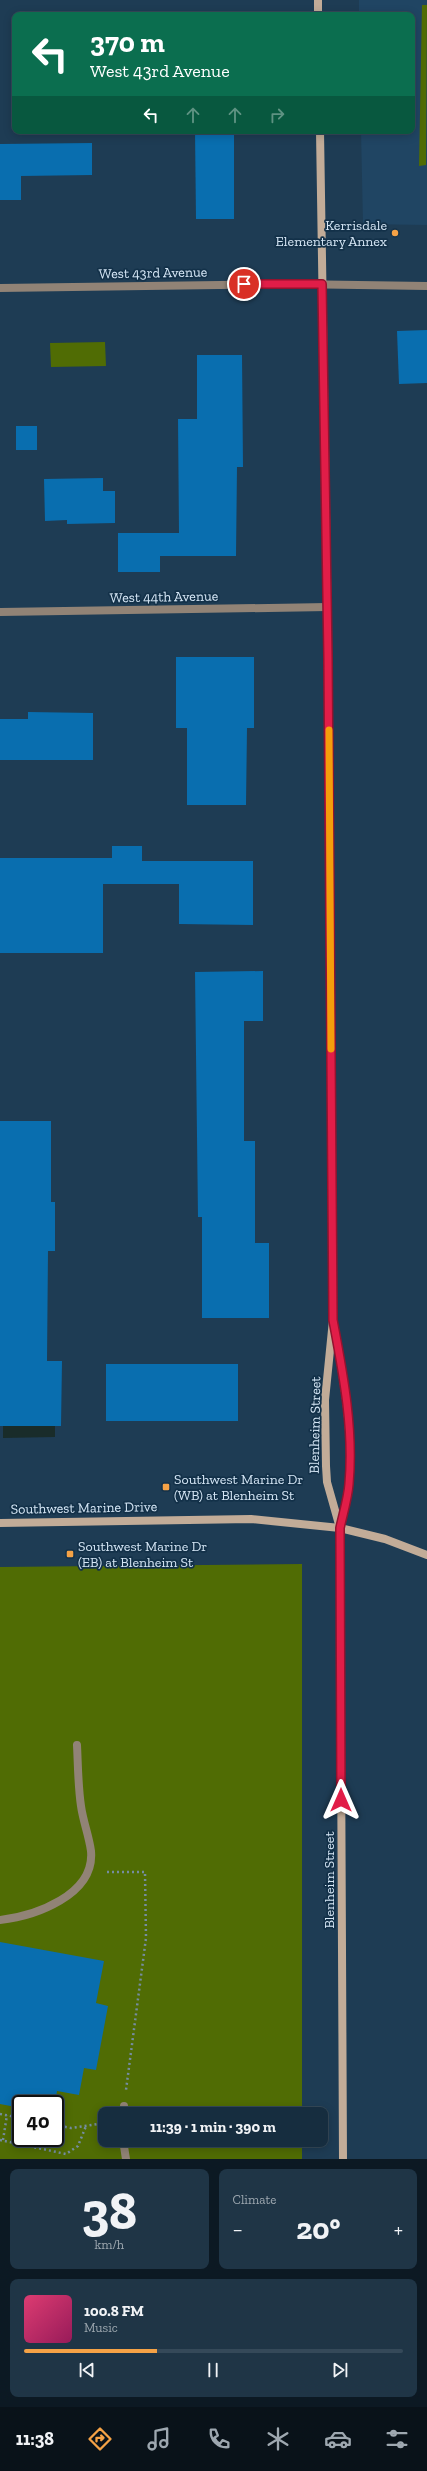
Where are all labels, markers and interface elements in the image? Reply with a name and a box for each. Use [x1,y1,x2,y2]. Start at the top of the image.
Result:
text: 370 m [90,26,165,59]
icon: left [24,28,76,80]
text: West 43rd Avenue [90,60,230,82]
icon: left [140,104,162,126]
icon: ahead [182,104,204,126]
icon: ahead [224,104,246,126]
icon: right [266,104,288,126]
place label: Kerrisdale Elementary Annex [276,217,387,250]
marker: Kerrisdale Elementary Annex [390,228,400,238]
street label: West 43rd Avenue [99,264,208,282]
pin [227,267,261,301]
icon: arrive [233,273,255,295]
street label: West 44th Avenue [110,588,219,606]
street label: Blenheim Street [306,1375,324,1474]
place label: Southwest Marine Dr (WB) at Blenheim St [174,1471,303,1504]
marker: Southwest Marine Dr (WB) at Blenheim St [161,1482,171,1492]
street label: Southwest Marine Drive [11,1498,158,1518]
place label: Southwest Marine Dr (EB) at Blenheim St [78,1538,207,1571]
marker: Southwest Marine Dr (EB) at Blenheim St [65,1549,75,1559]
position arrow [320,1779,362,1821]
street label: Blenheim Street [321,1831,338,1929]
speed limit sign: 40 [12,2095,64,2147]
text: 11:39 · 1 min · 390 m [150,2118,276,2136]
text: 38 [81,2180,137,2242]
text: Climate [233,2192,276,2207]
text: 20° [296,2211,340,2247]
text: − [233,2216,243,2243]
text: + [394,2216,403,2243]
text: km/h [94,2237,124,2252]
text: 100.8 FM [84,2302,144,2320]
text: Music [84,2320,118,2335]
icon: previous [76,2359,98,2381]
icon: pause [202,2359,224,2381]
icon: next [329,2359,351,2381]
icon: directions [86,2425,114,2453]
icon: music [145,2425,173,2453]
icon: phone [205,2425,233,2453]
icon: climate [264,2425,292,2453]
icon: car [324,2425,352,2453]
icon: filters [383,2425,411,2453]
text: 11:38 [16,2428,54,2450]

